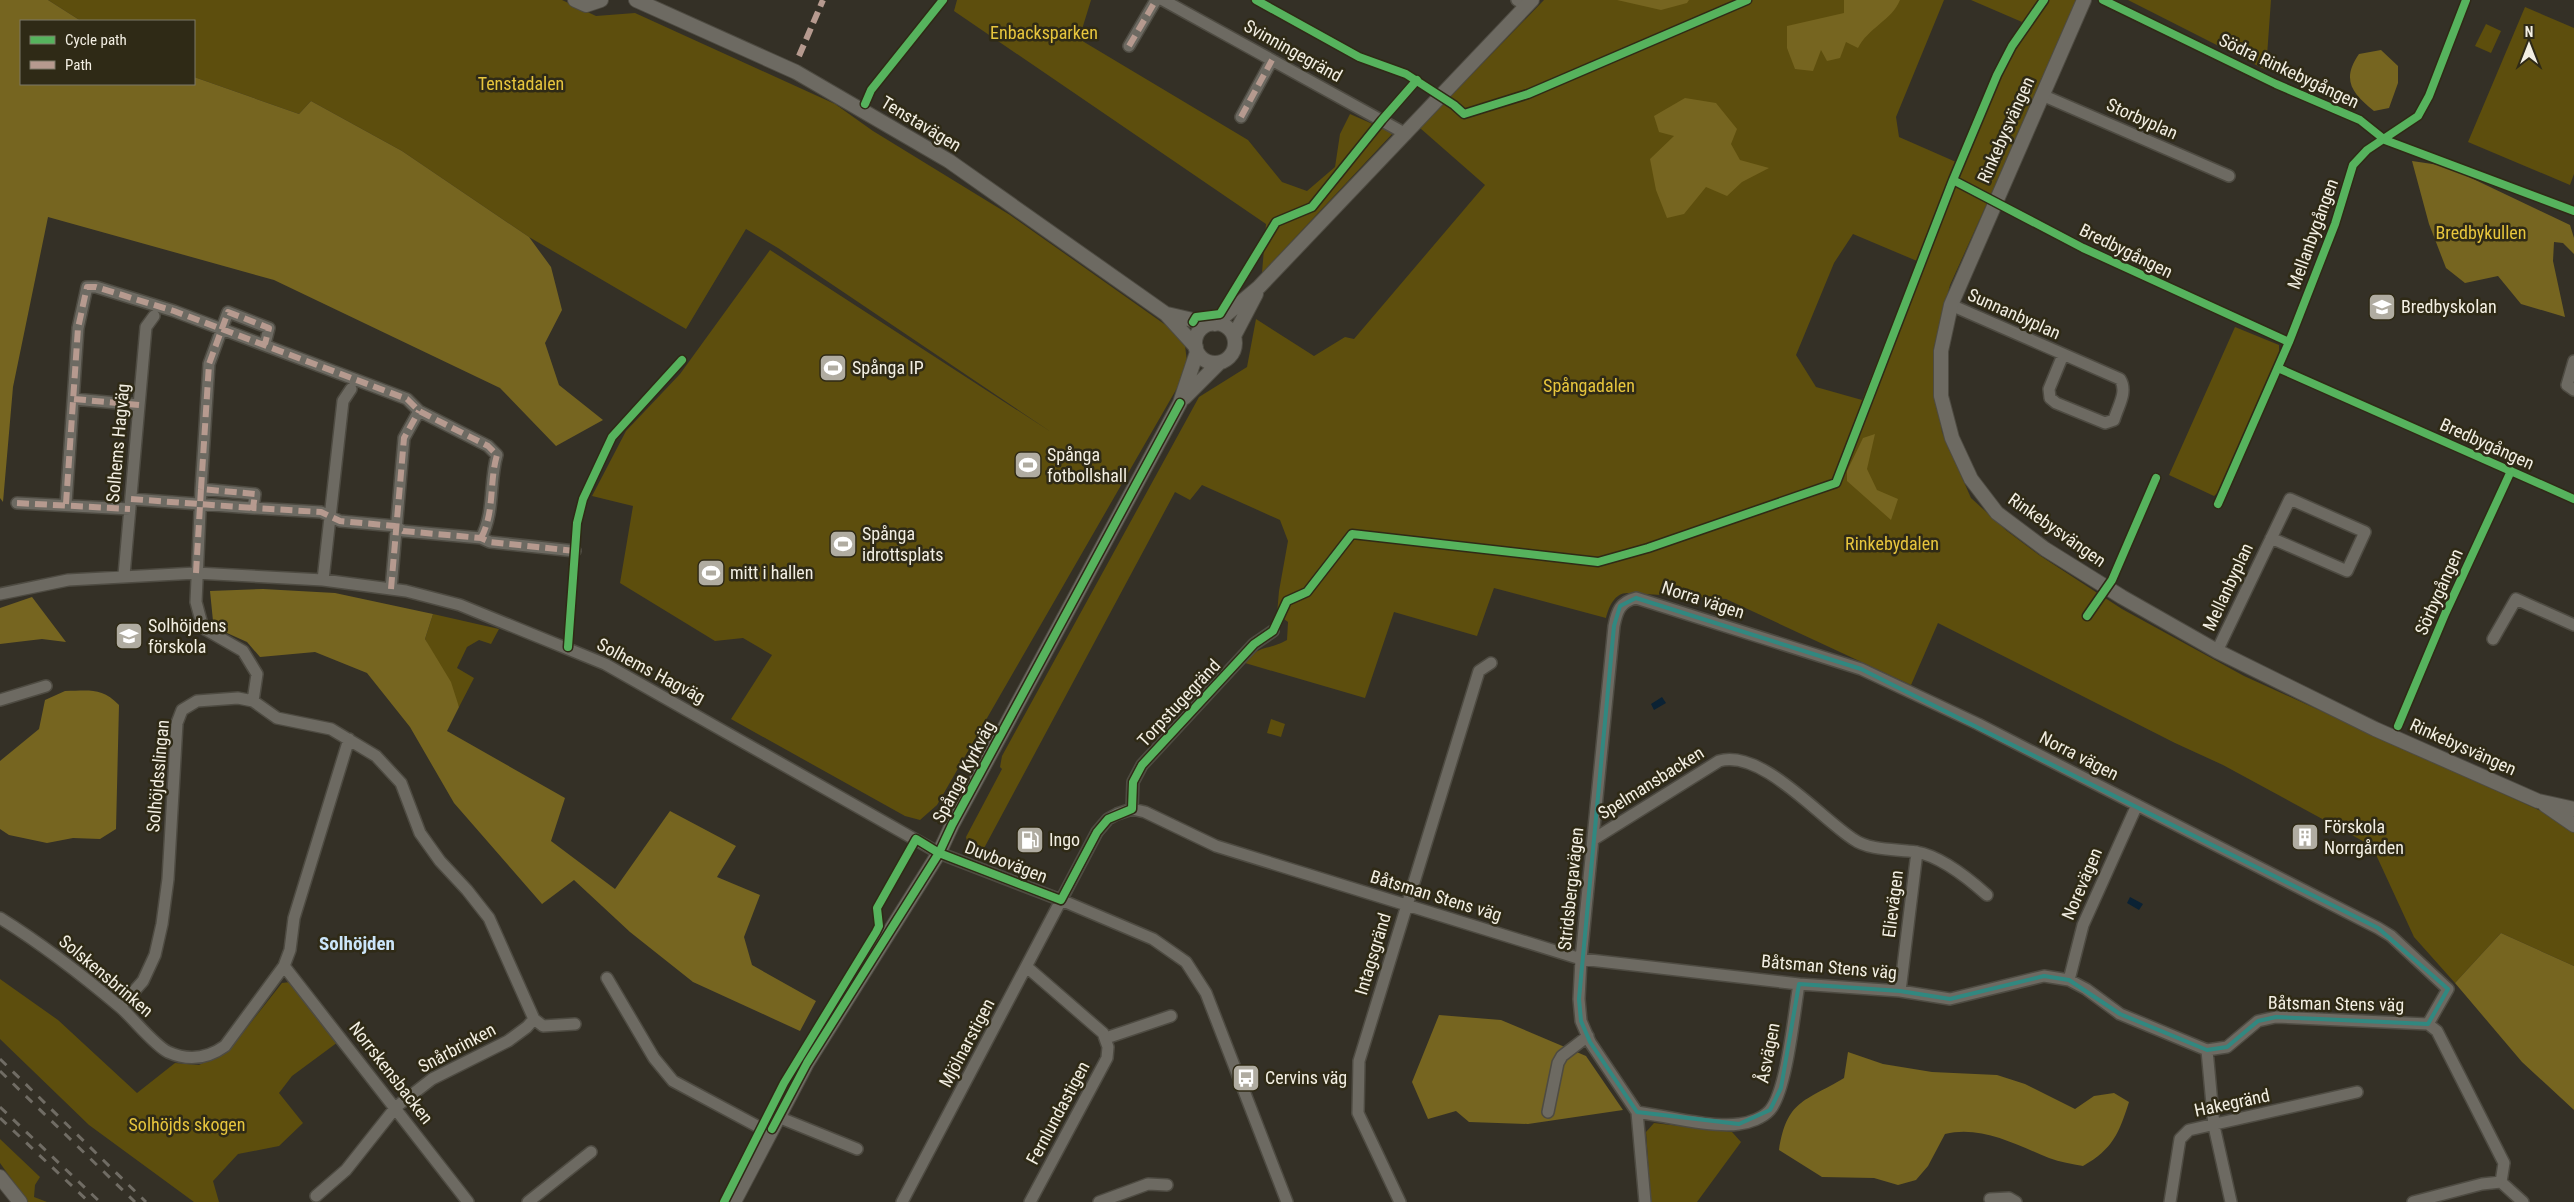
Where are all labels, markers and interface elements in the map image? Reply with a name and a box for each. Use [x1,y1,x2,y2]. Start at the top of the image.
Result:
street label: Svinningegränd [1240,15,1346,86]
legend [20,20,195,85]
north arrow [2504,20,2554,70]
park label: Enbacksparken [990,22,1098,43]
text: N [2525,24,2533,40]
street label: Södra Rinkebygången [2216,29,2363,112]
text: Cycle path [65,31,127,49]
text: Path [65,56,92,74]
park label: Tenstadalen [478,73,564,94]
street label: Rinkebysvängen [1973,73,2038,186]
street label: Tenstavägen [877,91,965,156]
street label: Storbyplan [2103,94,2181,144]
street label: Mellanbygången [2283,176,2342,292]
street label: Bredbygången [2076,219,2176,282]
park label: Bredbykullen [2435,222,2527,243]
street label: Sunnanbyplan [1965,284,2064,343]
school or university icon: Bredbyskolan [2367,292,2397,322]
place label: Bredbyskolan [2401,296,2497,317]
sports icon: Spånga IP [818,353,848,383]
place label: Spånga IP [852,357,924,378]
park label: Spångadalen [1543,375,1635,396]
street label: Solhems Hagväg [102,383,133,503]
street label: Bredbygången [2437,413,2538,474]
place label: Spånga fotbollshall [1047,444,1127,486]
sports icon: Spånga fotbollshall [1013,450,1043,480]
street label: Rinkebysvängen [2004,488,2110,571]
place label: Spånga idrottsplats [862,523,943,565]
sports icon: Spånga idrottsplats [828,529,858,559]
park label: Rinkebydalen [1845,533,1939,554]
street label: Mellanbyplan [2198,540,2257,634]
street label: Sörbygången [2410,545,2467,638]
sports icon: mitt i hallen [696,558,726,588]
place label: mitt i hallen [730,562,813,583]
street label: Norra vägen [1659,576,1747,623]
place label: Solhöjdens förskola [148,615,227,657]
school or university icon: Solhöjdens förskola [114,621,144,651]
street label: Solhems Hagväg [594,633,709,708]
street label: Torpstugegränd [1133,655,1224,751]
street label: Rinkebysvängen [2407,714,2520,779]
street label: Spånga Kyrkväg [928,717,999,826]
street label: Solhöjdsslingan [142,719,173,833]
street label: Norra vägen [2036,727,2122,784]
street label: Spelmansbacken [1594,742,1708,823]
place label: Förskola Norrgården [2324,816,2404,858]
building icon: Förskola Norrgården [2290,822,2320,852]
fuel station icon: Ingo [1015,825,1045,855]
street label: Stridsbergavägen [1554,826,1587,952]
place label: Ingo [1049,829,1080,850]
street label: Duvbovägen [962,836,1050,887]
street label: Norevägen [2057,845,2106,923]
street label: Båtsman Stens väg [1368,866,1504,925]
street label: Elievägen [1878,869,1907,939]
street label: Intagsgränd [1350,910,1395,997]
street label: Solskensbrinken [55,930,158,1021]
district label: Solhöjden [319,932,395,955]
street label: Båtsman Stens väg [1760,950,1898,983]
street label: Båtsman Stens väg [2268,992,2404,1015]
street label: Mjölnarstigen [934,995,999,1091]
street label: Norrskensbacken [345,1018,438,1128]
street label: Snårbrinken [415,1018,499,1077]
street label: Åsvägen [1750,1021,1784,1085]
street label: Fernlundastigen [1022,1058,1094,1168]
bus stop icon: Cervins väg [1231,1063,1261,1093]
place label: Cervins väg [1265,1067,1347,1088]
street label: Hakegränd [2192,1084,2271,1121]
park label: Solhöjds skogen [129,1114,245,1135]

